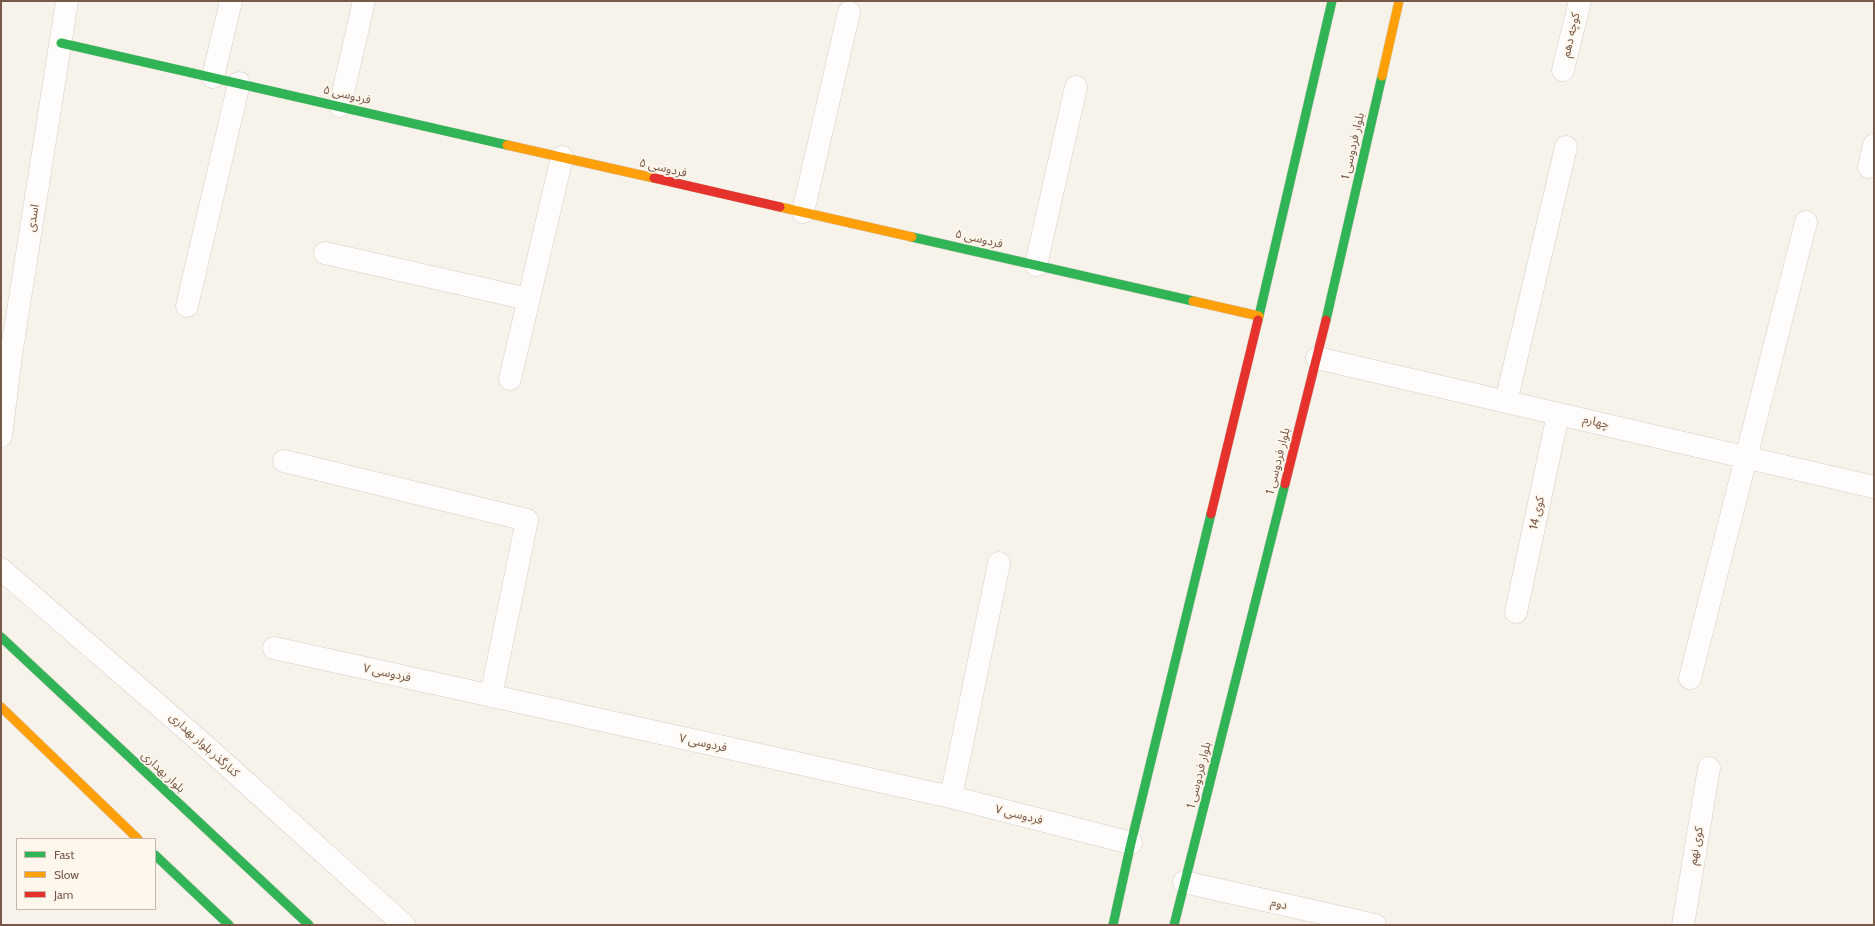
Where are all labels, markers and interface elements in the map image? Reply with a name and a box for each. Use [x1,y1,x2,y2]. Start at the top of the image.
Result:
street label: کوچه دهم [1559,11,1583,59]
street label: فردوسی ۵ [322,83,372,107]
street label: بلوار فردوسی 1 [1338,111,1368,181]
street label: فردوسی ۵ [638,156,688,180]
street label: اسدی [24,203,42,233]
street label: فردوسی ۵ [954,227,1004,251]
street label: چهارم [1582,412,1610,432]
street label: بلوار فردوسی 1 [1263,426,1293,496]
street label: کوی 14 [1526,495,1548,531]
street label: فردوسی ۷ [362,661,412,685]
street label: کنارگذر بلوار بهداری [166,710,242,780]
street label: فردوسی ۷ [678,731,728,755]
street label: بلوار فردوسی 1 [1184,740,1214,810]
street label: بلوار بهداری [138,748,188,796]
street label: فردوسی ۷ [994,802,1044,828]
street label: کوی نهم [1686,826,1706,866]
legend [16,838,156,910]
text: Fast [54,847,74,862]
text: Slow [54,867,79,882]
text: Jam [54,887,73,902]
street label: دوم [1269,895,1289,913]

